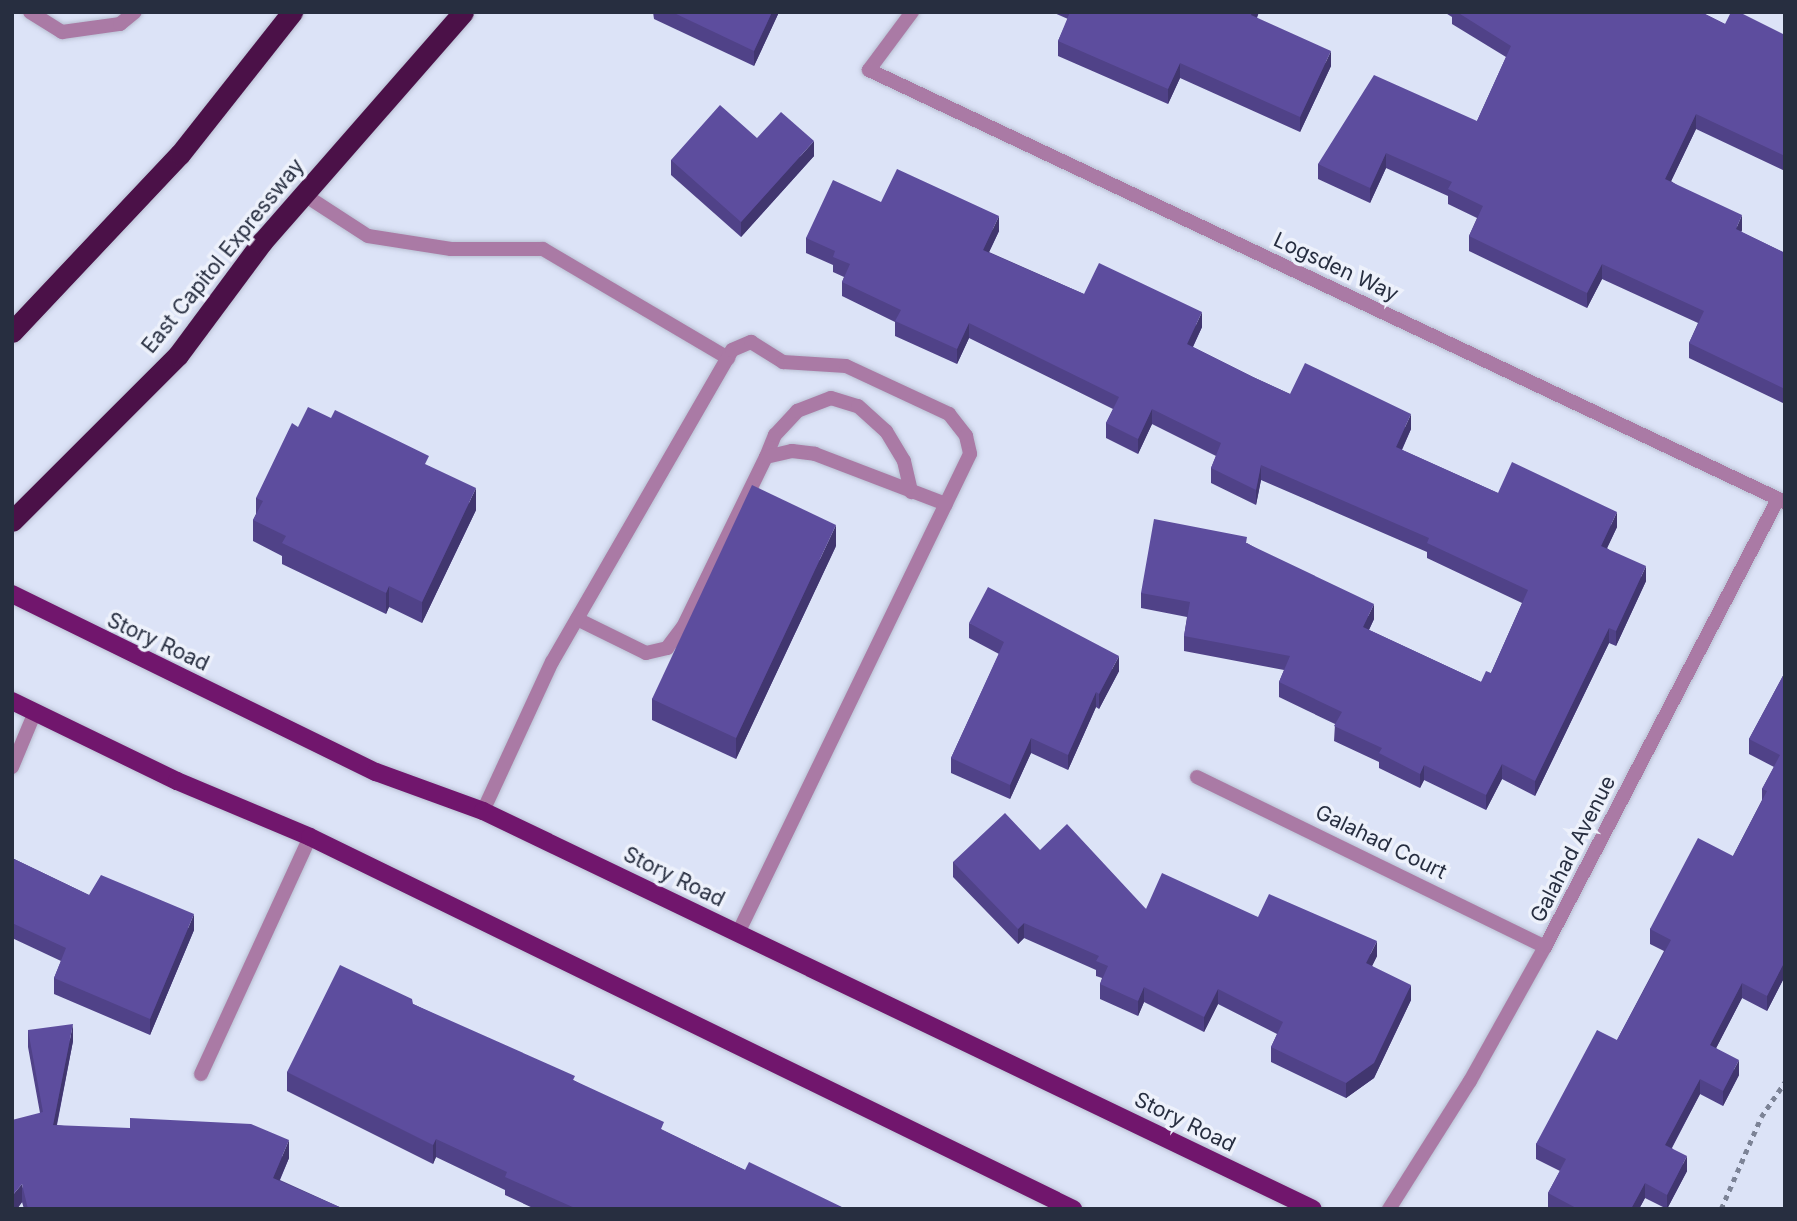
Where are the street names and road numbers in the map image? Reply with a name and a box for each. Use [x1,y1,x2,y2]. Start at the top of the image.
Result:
street label: East Capitol Expressway [137,154,309,358]
street label: Logsden Way [1270,227,1402,307]
street label: Story Road [103,607,213,677]
street label: Galahad Avenue [1525,772,1621,926]
street label: Galahad Court [1311,799,1451,885]
street label: Story Road [619,842,729,912]
street label: Story Road [1130,1087,1240,1157]

